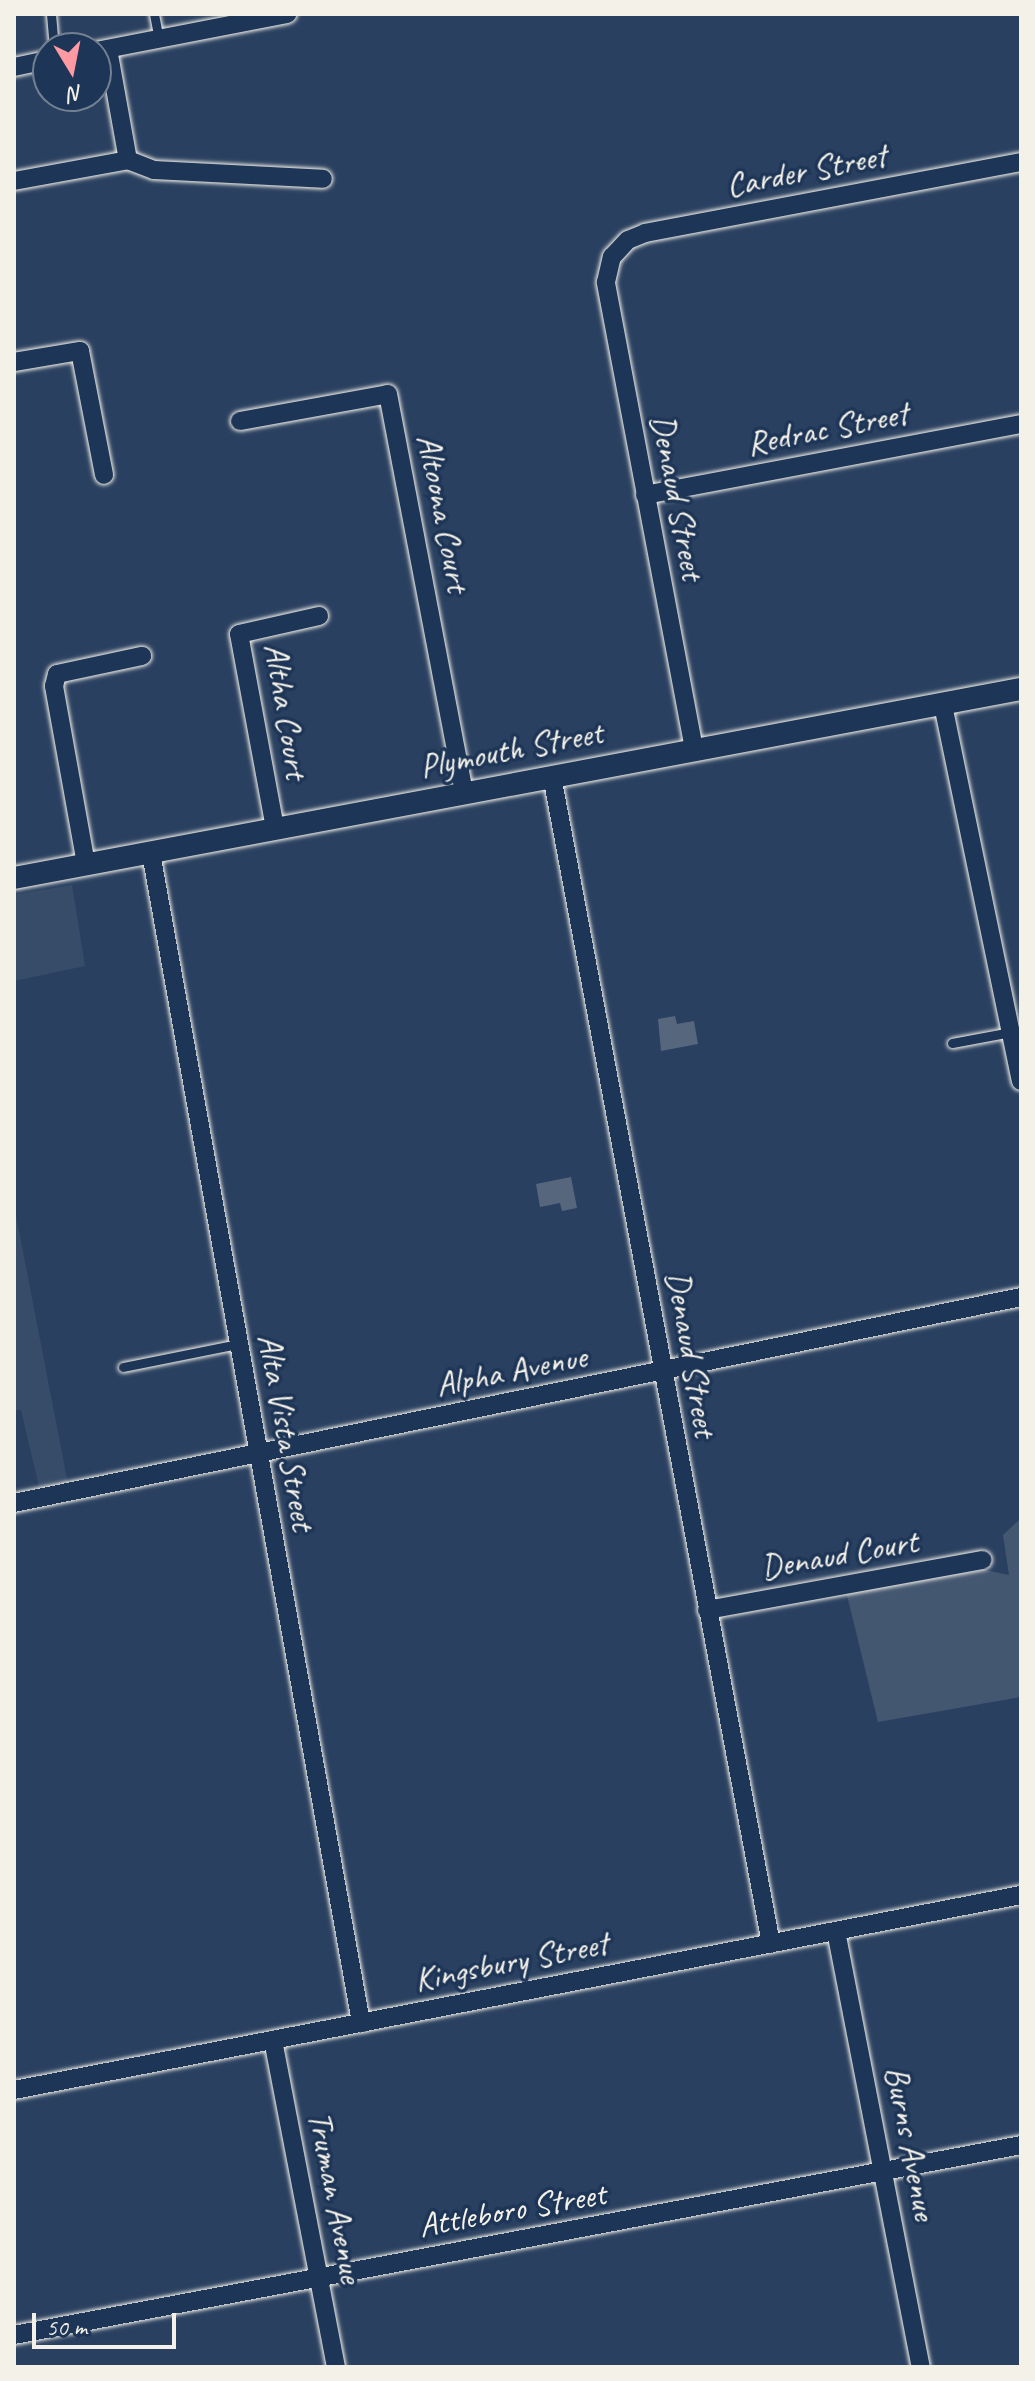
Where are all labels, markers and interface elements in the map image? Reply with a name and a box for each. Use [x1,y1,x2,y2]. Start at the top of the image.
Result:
north arrow [32,32,112,112]
text: N [67,79,85,109]
street label: Carder Street [723,135,889,205]
street label: Redrac Street [743,392,911,464]
street label: Denaud Street [642,411,714,583]
street label: Altoona Court [409,431,479,595]
street label: Altha Court [256,640,318,782]
street label: Plymouth Street [416,711,606,787]
street label: Denaud Street [657,1268,727,1440]
street label: Alta Vista Street [250,1331,324,1533]
street label: Alpha Avenue [432,1335,590,1405]
street label: Denaud Court [758,1520,920,1588]
street label: Kingsbury Street [411,1922,611,2000]
street label: Burns Avenue [876,2063,946,2223]
street label: Truman Avenue [299,2108,373,2286]
street label: Attleboro Street [415,2172,609,2246]
scale bar [36,2297,180,2347]
text: 50 m [46,2312,87,2342]

